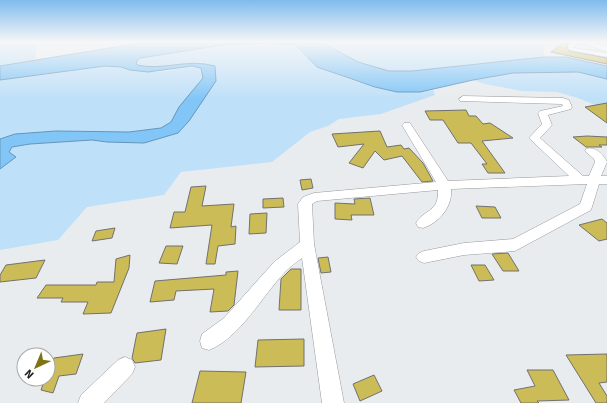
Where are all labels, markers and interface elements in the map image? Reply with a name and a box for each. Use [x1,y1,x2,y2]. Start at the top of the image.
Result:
north arrow [16,347,56,387]
text: N [22,366,37,381]

